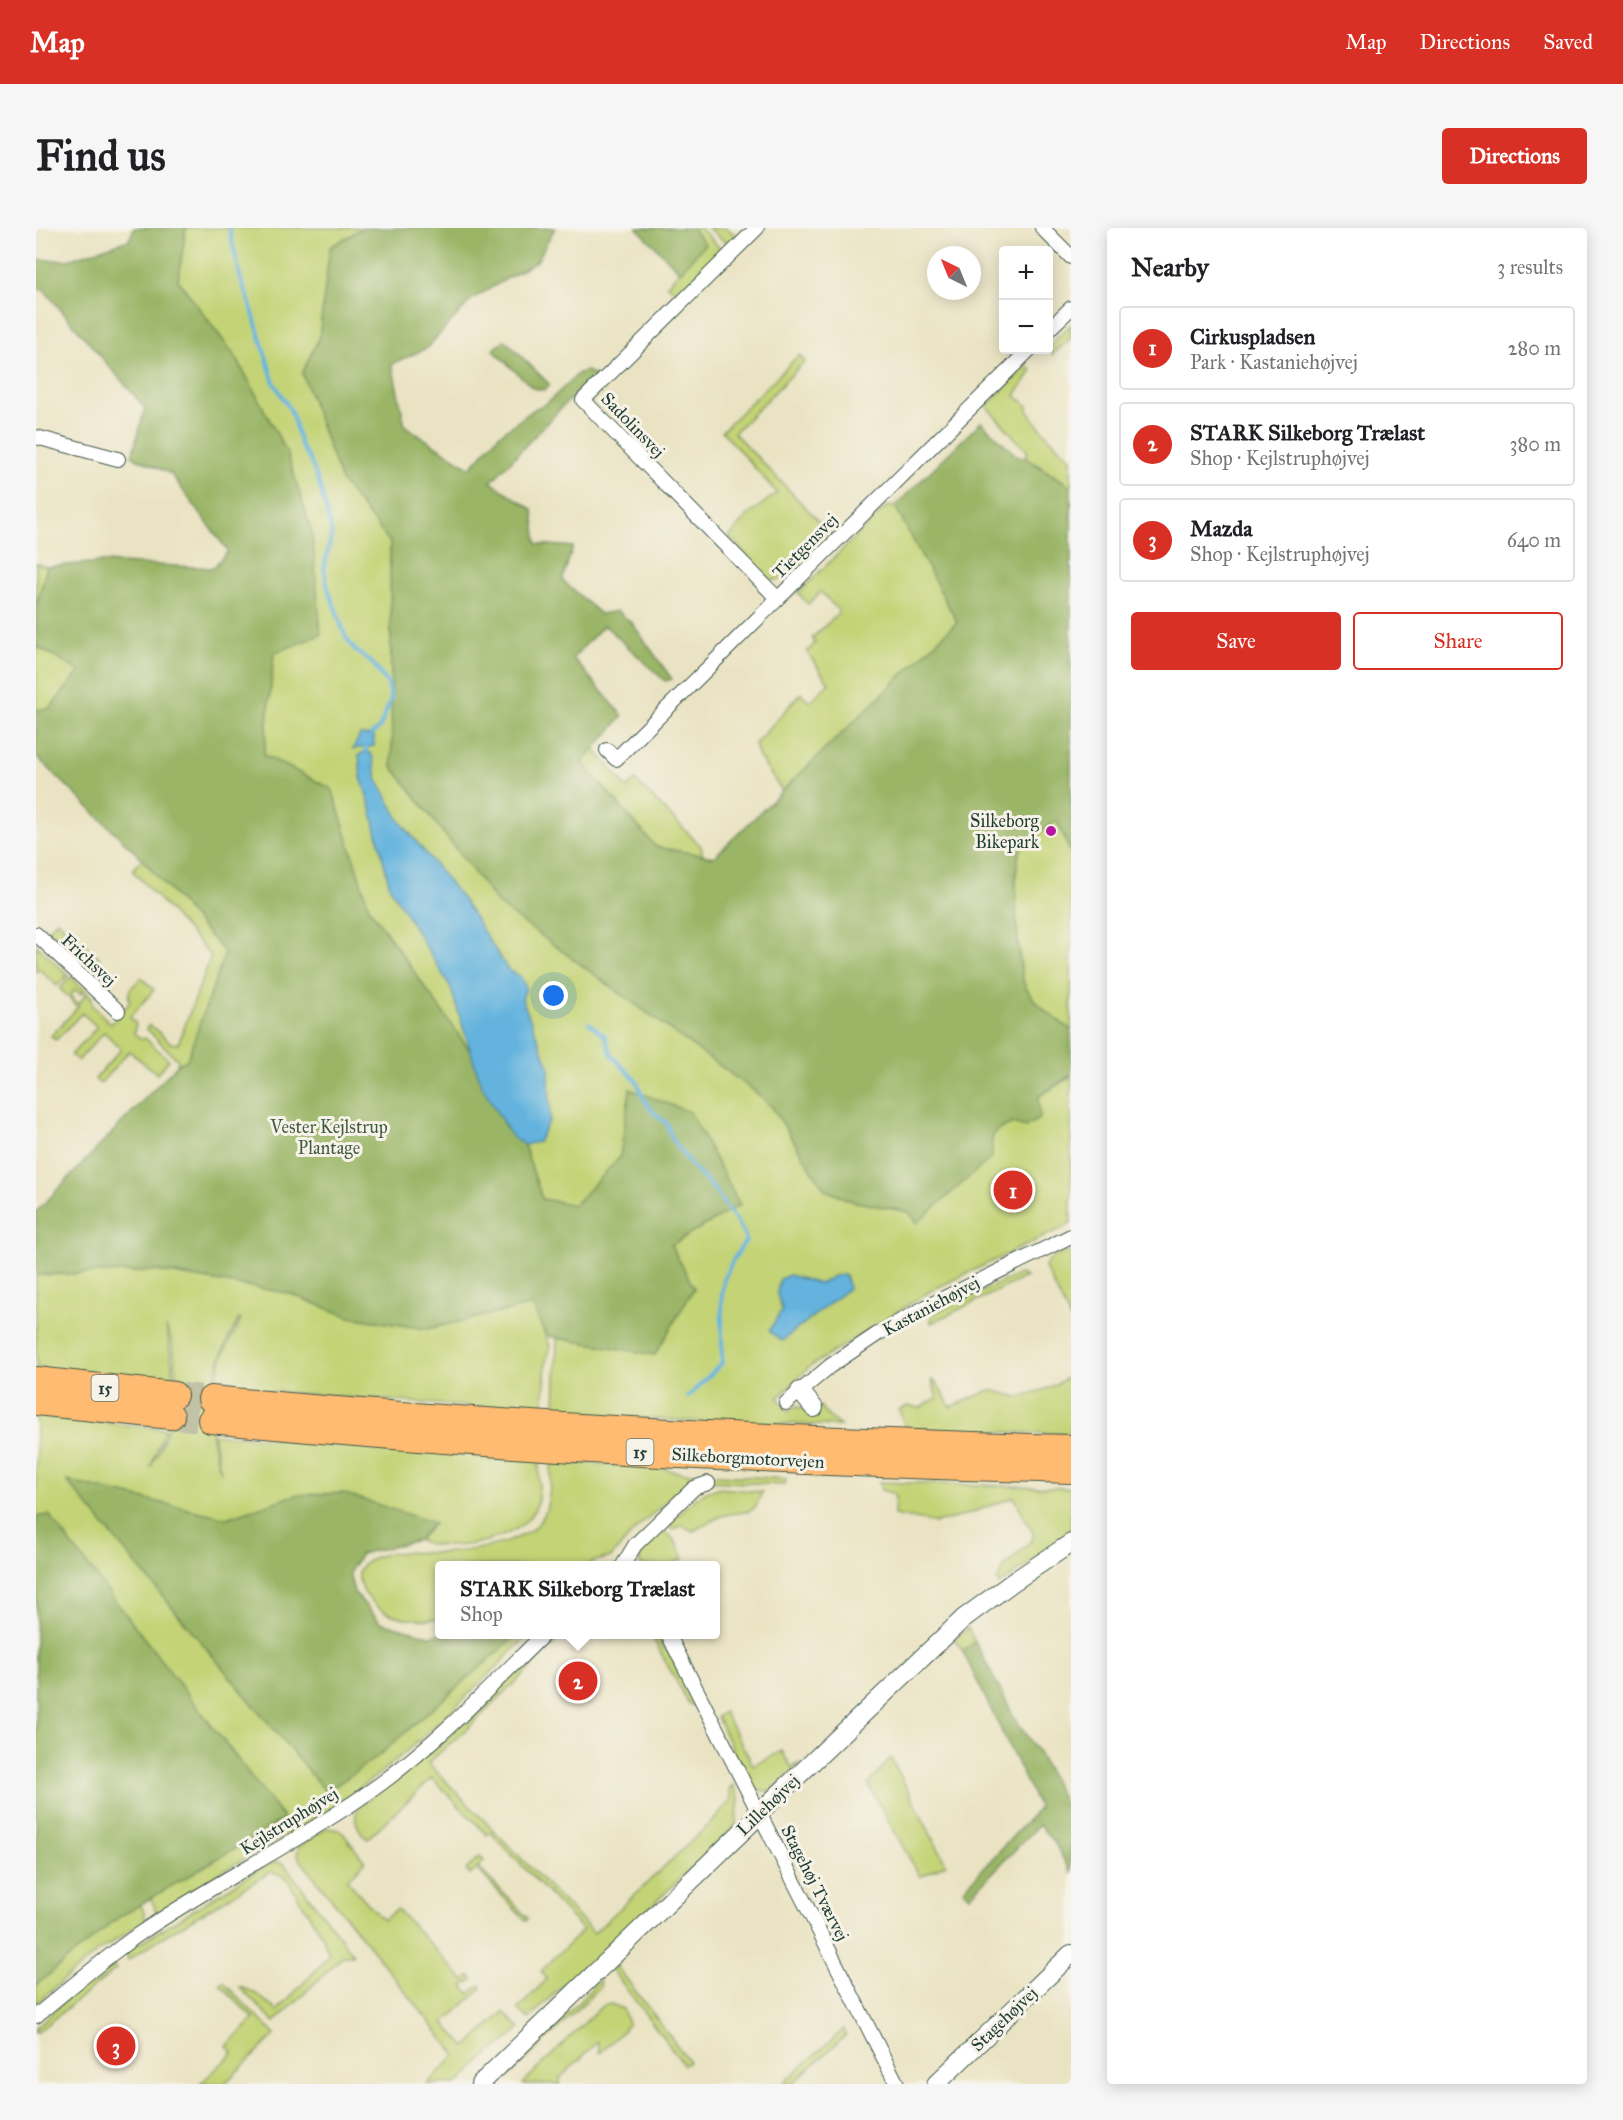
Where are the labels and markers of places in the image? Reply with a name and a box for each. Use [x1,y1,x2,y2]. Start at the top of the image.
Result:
place label: Silkeborg Bikepark [970,810,1040,853]
marker: Silkeborg Bikepark [1044,824,1058,838]
pin: 1 [994,1168,1032,1212]
pin: 2 [558,1658,598,1704]
pin: 3 [96,2024,136,2068]

